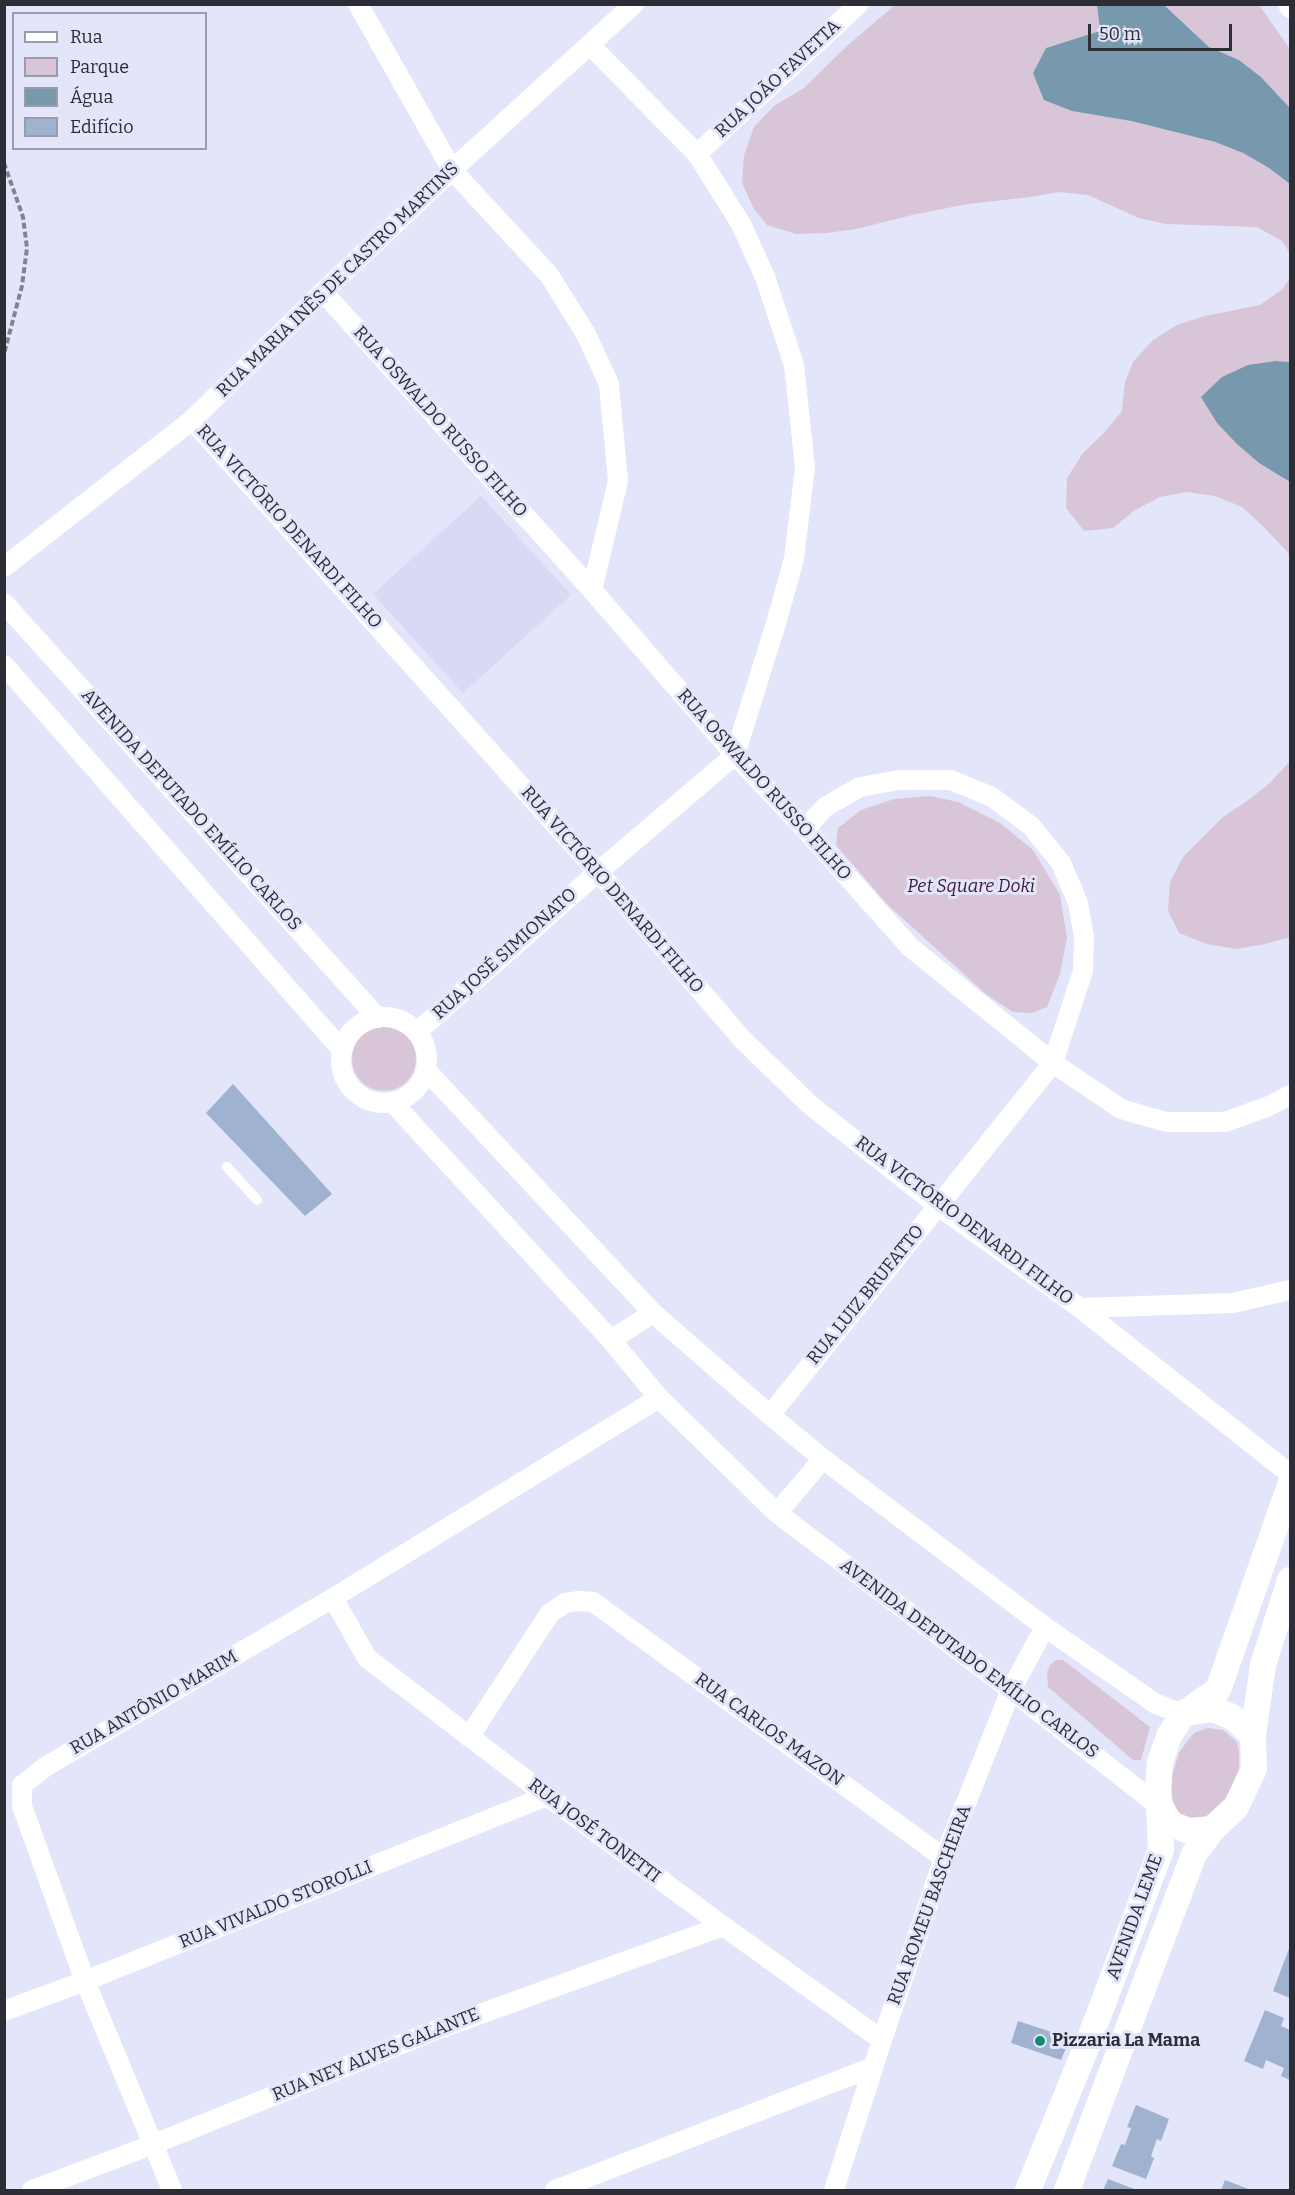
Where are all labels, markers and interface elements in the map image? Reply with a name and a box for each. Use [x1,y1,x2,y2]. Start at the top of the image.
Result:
legend [12,12,207,150]
scale bar [1091,12,1235,50]
street label: RUA JOÃO FAVETTA [711,15,845,143]
text: 50 m [1099,23,1141,45]
text: Rua [70,26,103,48]
text: Parque [70,56,129,78]
text: Água [70,86,113,108]
text: Edifício [70,116,134,138]
street label: RUA MARIA INÊS DE CASTRO MARTINS [212,158,464,402]
street label: RUA OSWALDO RUSSO FILHO [348,322,532,522]
street label: RUA VICTÓRIO DENARDI FILHO [192,421,386,633]
street label: AVENIDA DEPUTADO EMÍLIO CARLOS [77,685,305,935]
street label: RUA OSWALDO RUSSO FILHO [672,685,856,885]
street label: RUA VICTÓRIO DENARDI FILHO [516,782,708,998]
park label: Pet Square Doki [907,876,1035,898]
street label: RUA JOSÉ SIMIONATO [429,884,581,1024]
street label: RUA VICTÓRIO DENARDI FILHO [851,1132,1077,1310]
street label: RUA LUIZ BRUFATTO [803,1221,929,1369]
street label: AVENIDA DEPUTADO EMÍLIO CARLOS [836,1555,1102,1763]
street label: RUA ANTÔNIO MARIM [67,1646,241,1760]
street label: RUA CARLOS MAZON [690,1669,848,1791]
street label: RUA JOSÉ TONETTI [524,1774,664,1888]
street label: RUA ROMEU BASCHEIRA [884,1802,976,2008]
street label: AVENIDA LEME [1102,1851,1168,1983]
street label: RUA VIVALDO STOROLLI [176,1856,376,1954]
street label: RUA NEY ALVES GALANTE [269,2004,483,2106]
place label: Pizzaria La Mama [1052,2030,1200,2052]
marker: Pizzaria La Mama [1033,2034,1047,2048]

